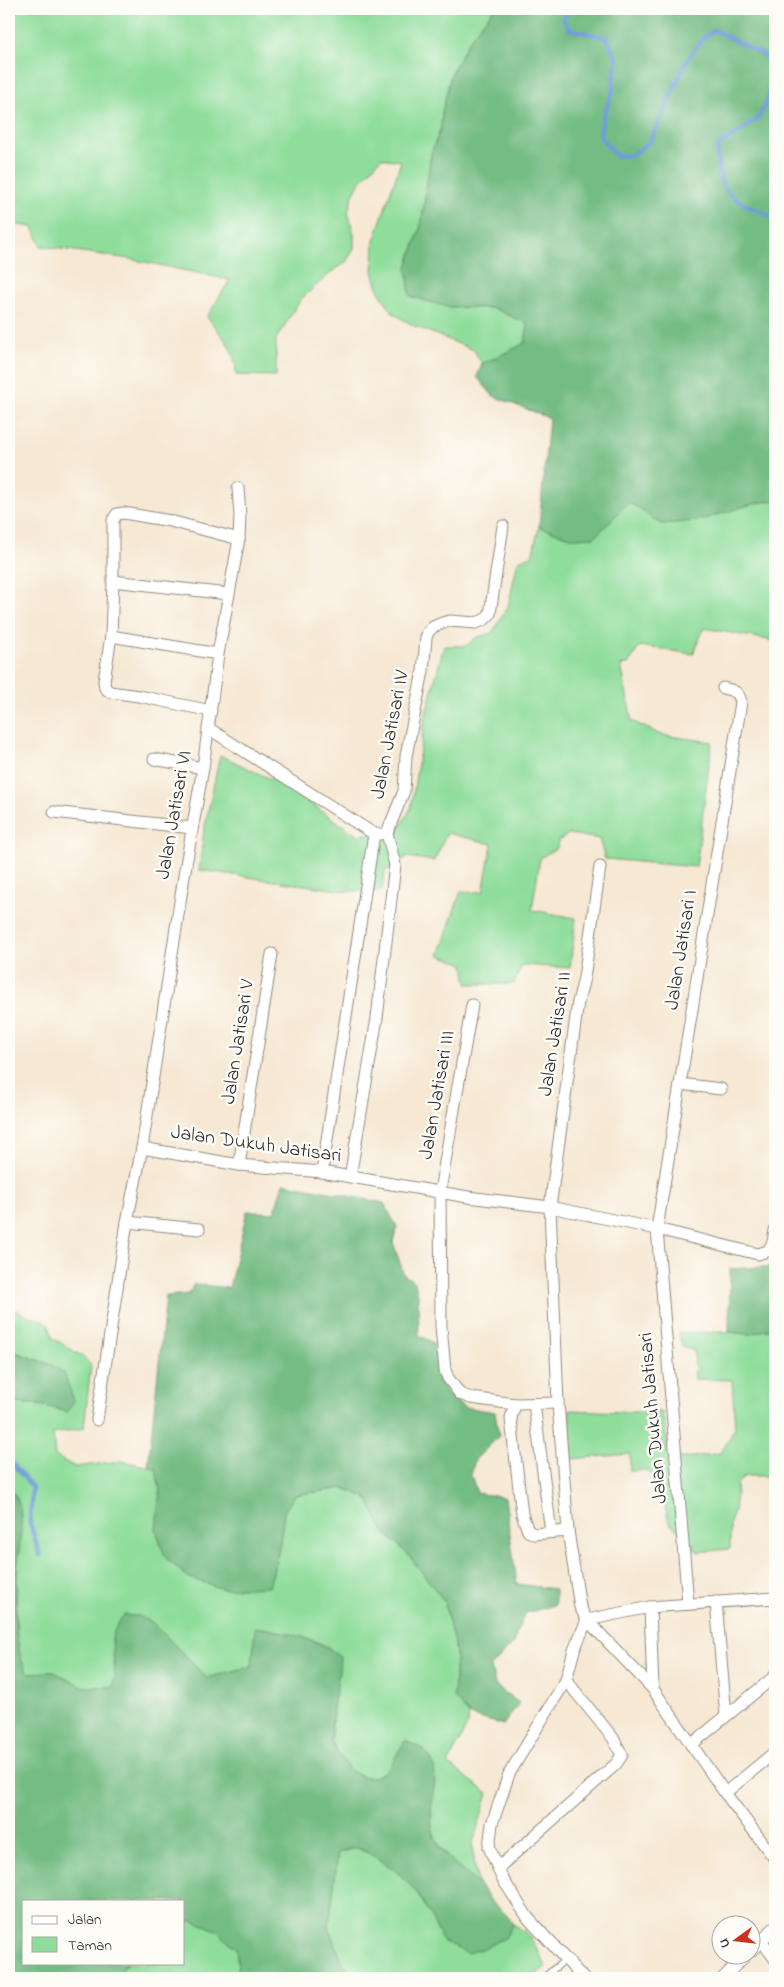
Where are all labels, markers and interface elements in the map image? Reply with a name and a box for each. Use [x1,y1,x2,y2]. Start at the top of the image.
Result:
street label: Jalan Jatisari IV [364,668,418,802]
street label: Jalan Jatisari VI [149,748,201,882]
street label: Jalan Jatisari I [658,888,706,1012]
street label: Jalan Jatisari II [532,970,580,1098]
street label: Jalan Jatisari V [215,977,263,1106]
street label: Jalan Jatisari III [412,1028,464,1162]
street label: Jalan Dukuh Jatisari [169,1119,343,1171]
street label: Jalan Dukuh Jatisari [632,1331,676,1505]
legend [22,1900,185,1964]
text: Jalan [68,1909,101,1931]
north arrow [712,1914,762,1964]
text: Taman [68,1935,112,1957]
text: U [714,1936,736,1950]

